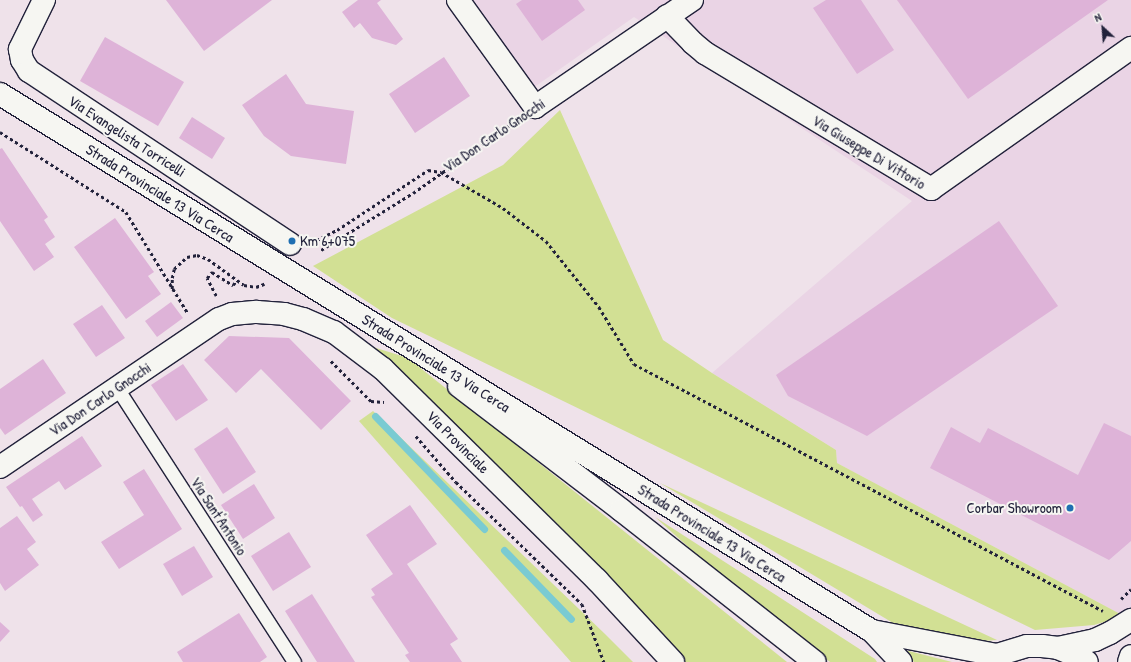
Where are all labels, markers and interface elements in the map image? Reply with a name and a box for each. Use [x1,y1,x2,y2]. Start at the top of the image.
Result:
north arrow [1083,8,1123,48]
text: N [1092,10,1103,25]
street label: Via Evangelista Torricelli [65,91,189,181]
street label: Via Don Carlo Gnocchi [440,94,548,176]
street label: Via Giuseppe Di Vittorio [809,111,929,193]
street label: Strada Provinciale 13 Via Cerca [83,140,237,246]
place label: Km 6+075 [300,232,355,250]
marker: Km 6+075 [287,236,297,246]
street label: Strada Provinciale 13 Via Cerca [359,310,513,416]
street label: Via Don Carlo Gnocchi [46,358,154,440]
street label: Via Provinciale [423,407,493,477]
street label: Via Sant'Antonio [187,473,251,559]
street label: Strada Provinciale 13 Via Cerca [635,480,789,586]
place label: Corbar Showroom [966,499,1062,517]
marker: Corbar Showroom [1065,503,1075,513]

